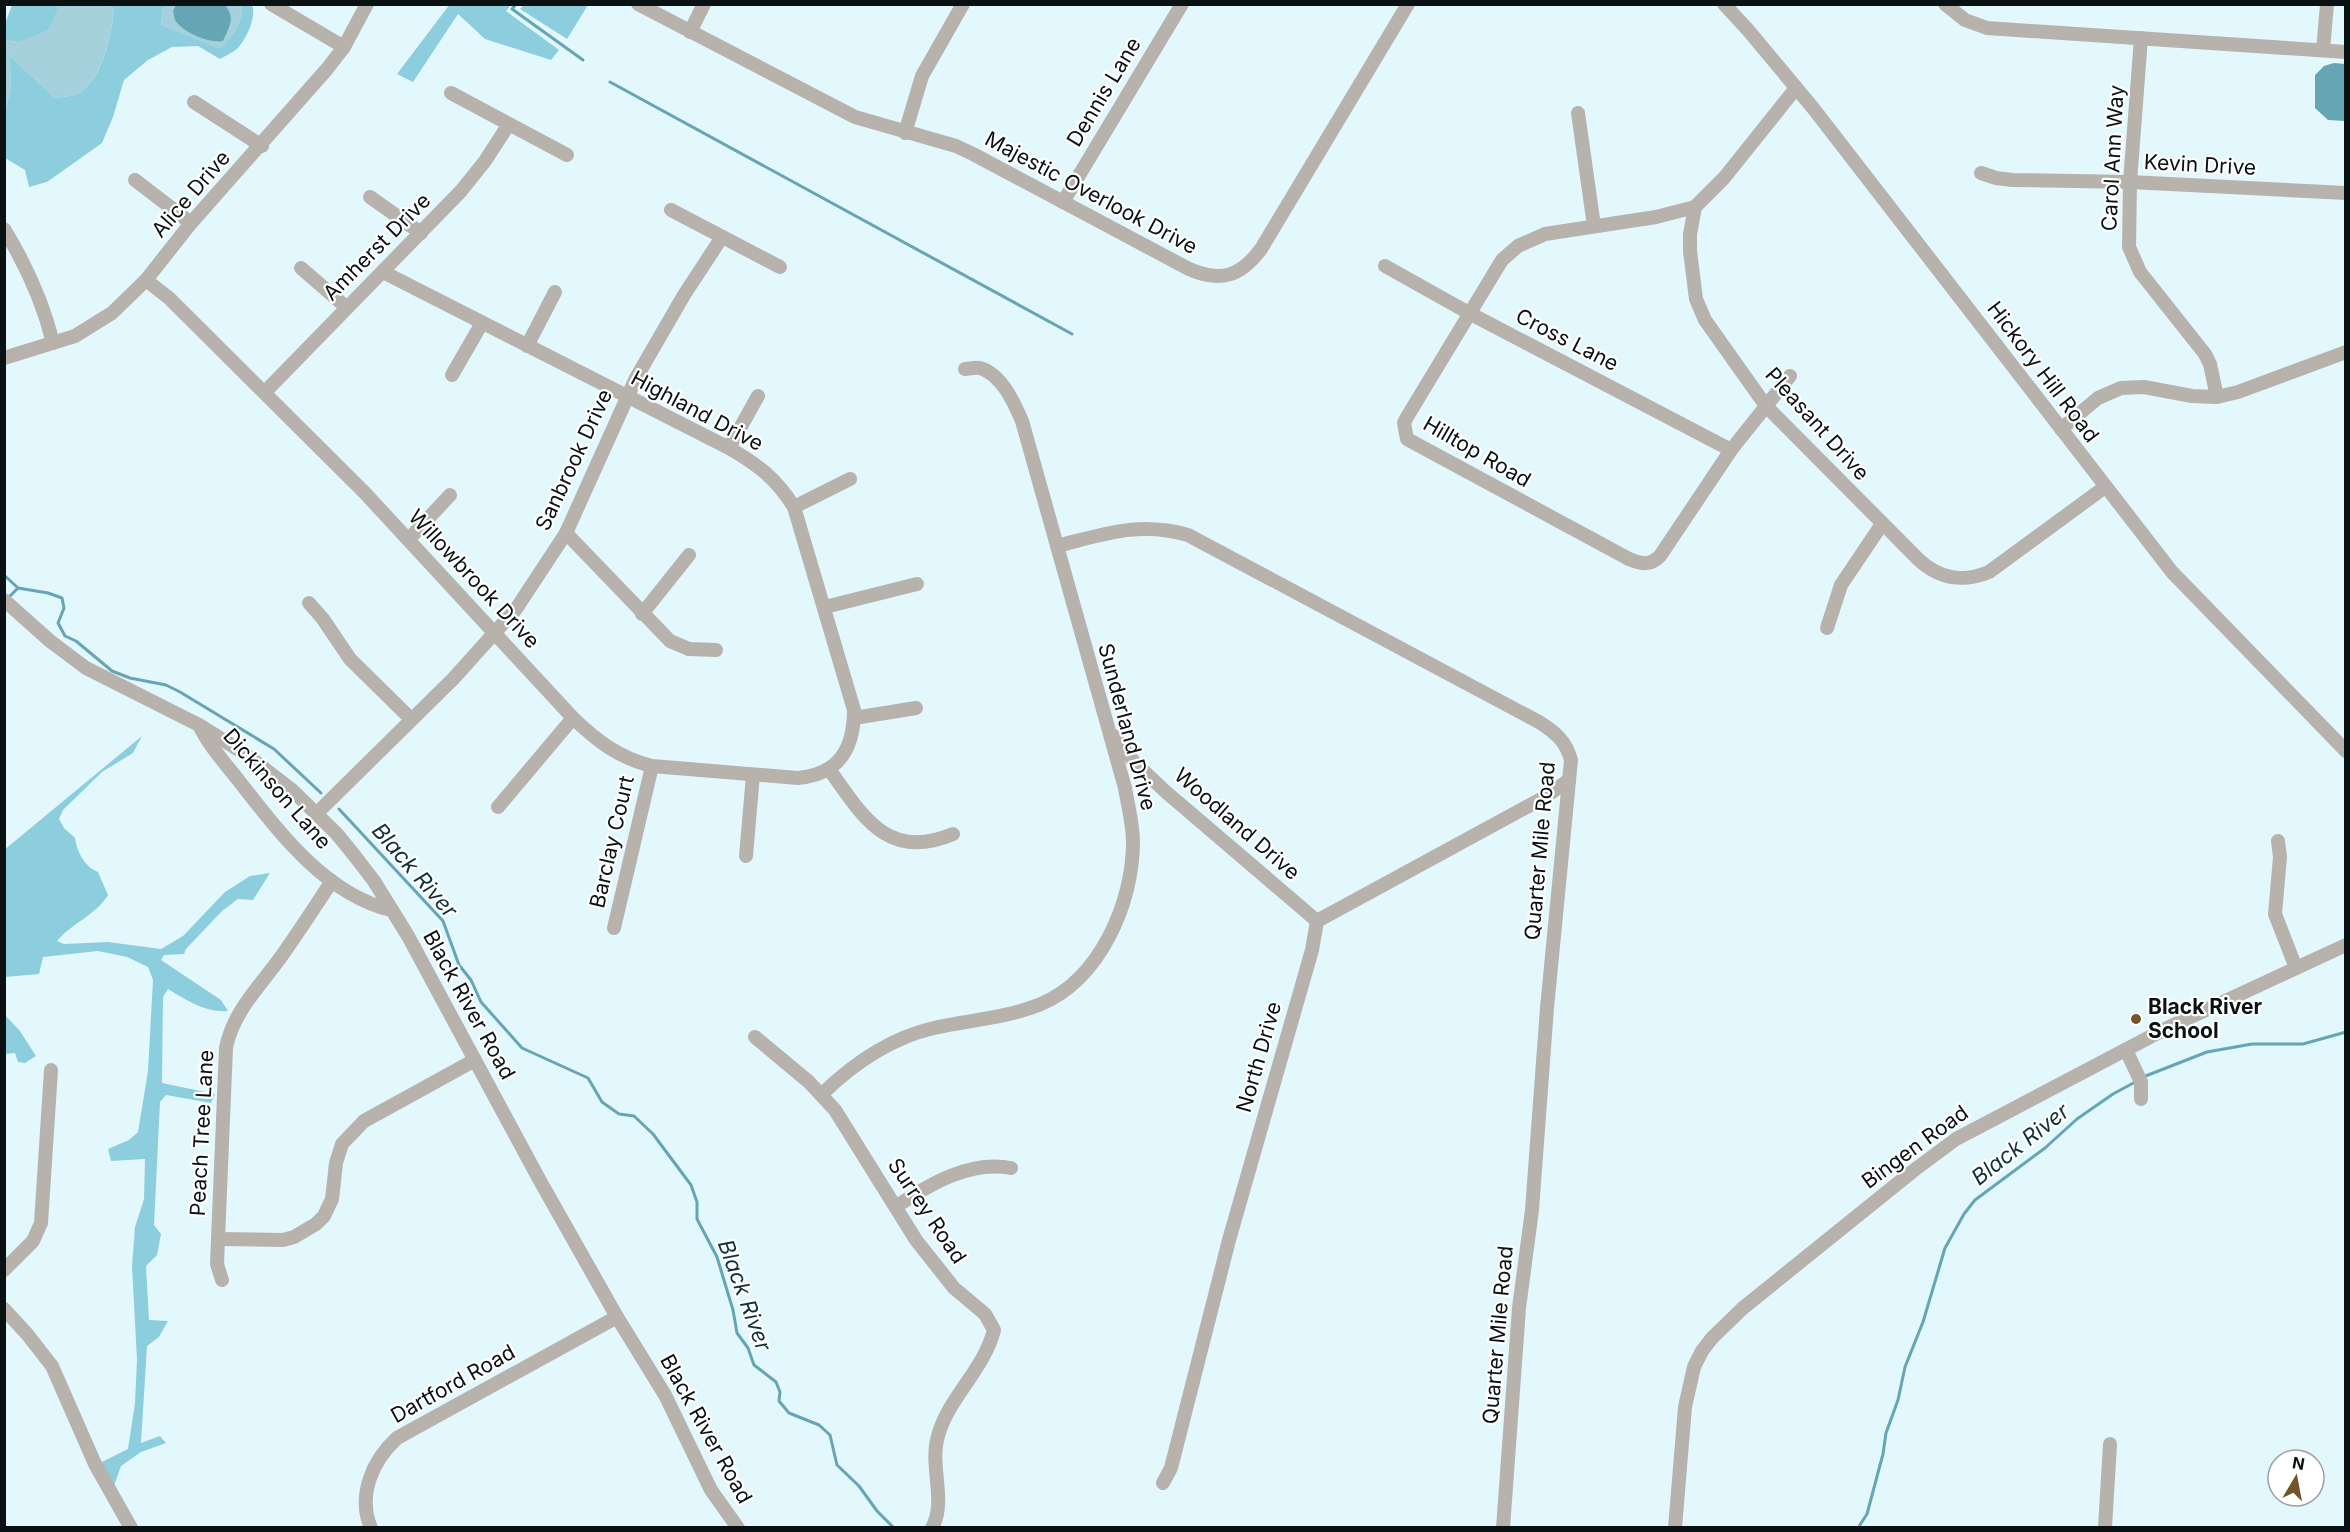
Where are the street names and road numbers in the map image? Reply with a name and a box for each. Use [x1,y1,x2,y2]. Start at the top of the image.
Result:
street label: Dennis Lane [1061,33,1146,151]
street label: Carol Ann Way [2096,84,2129,232]
street label: Majestic Overlook Drive [981,126,1202,259]
street label: Alice Drive [146,145,235,242]
street label: Kevin Drive [2143,149,2257,180]
street label: Amherst Drive [318,188,435,305]
street label: Hickory Hill Road [1982,296,2104,447]
street label: Cross Lane [1512,303,1623,376]
street label: Pleasant Drive [1760,362,1874,485]
street label: Highland Drive [627,365,768,456]
street label: Sanbrook Drive [530,385,617,534]
street label: Hilltop Road [1419,411,1535,492]
street label: Willowbrook Drive [404,504,545,653]
street label: Sunderland Drive [1093,641,1162,813]
street label: Dickinson Lane [218,723,337,854]
street label: Quarter Mile Road [1519,761,1560,941]
street label: Woodland Drive [1170,762,1305,885]
street label: Barclay Court [584,773,639,910]
street label: Black River Road [418,926,521,1084]
street label: North Drive [1231,999,1286,1115]
street label: Peach Tree Lane [185,1049,218,1217]
street label: Bingen Road [1857,1100,1973,1194]
street label: Surrey Road [883,1153,972,1268]
street label: Quarter Mile Road [1477,1245,1518,1425]
street label: Dartford Road [386,1339,519,1428]
street label: Black River Road [655,1350,758,1508]

